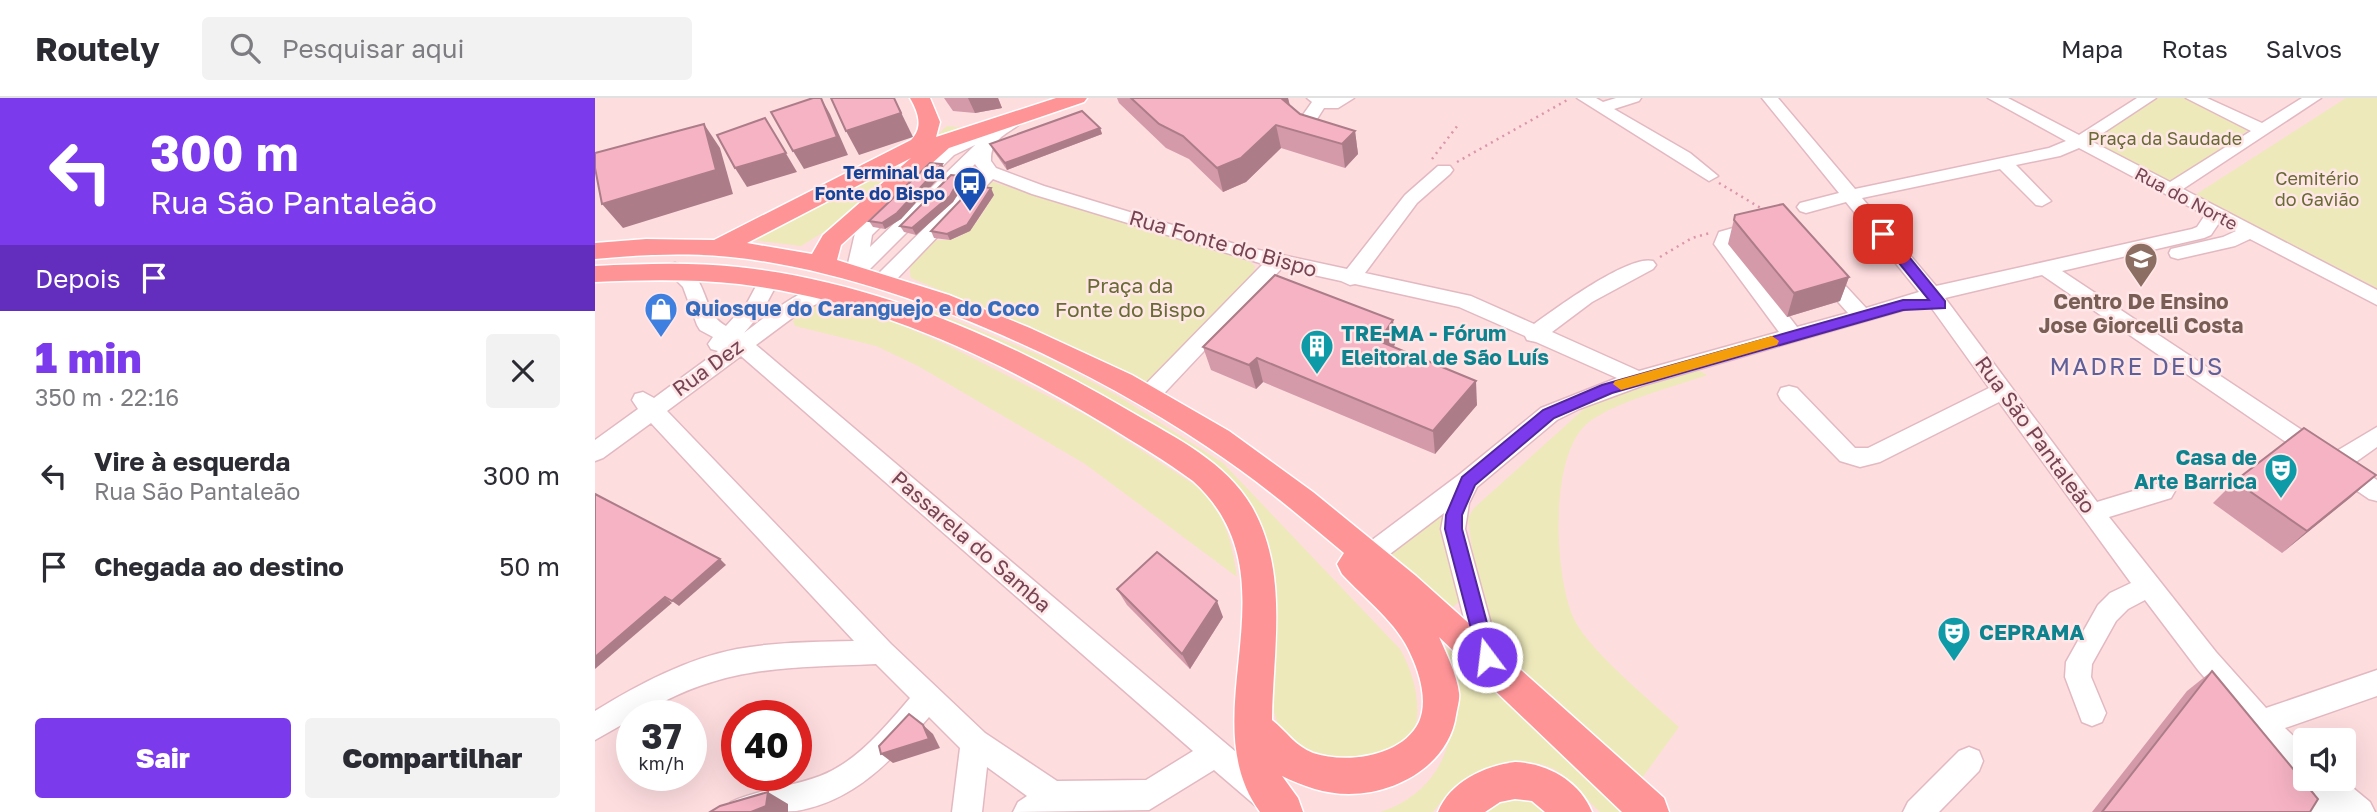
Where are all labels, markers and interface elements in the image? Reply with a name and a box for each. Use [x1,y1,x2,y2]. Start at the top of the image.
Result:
search box [202,17,692,80]
text: Routely [35,29,160,68]
icon: search [226,29,264,67]
text: Pesquisar aqui [282,33,465,64]
text: Mapa [2061,34,2123,63]
text: Rotas [2161,34,2228,63]
text: Salvos [2266,34,2342,63]
text: 300 m [150,123,299,182]
icon: left [35,126,126,217]
park label: Praça da Saudade [2088,127,2242,149]
place label: Terminal da Fonte do Bispo [815,161,945,204]
street label: Rua do Norte [2131,162,2242,234]
bus stop icon: Terminal da Fonte do Bispo [951,164,989,213]
park label: Cemitério do Gavião [2275,167,2359,210]
text: Rua São Pantaleão [150,183,437,221]
street label: Rua Fonte do Bispo [1126,204,1320,282]
pin [1853,204,1913,264]
icon: arrive [1864,215,1902,253]
school or university icon: Centro De Ensino Jose Giorcelli Costa [2122,240,2160,289]
icon: arrive [135,259,173,297]
text: Depois [35,263,121,294]
park label: Praça da Fonte do Bispo [1055,272,1205,322]
place label: Centro De Ensino Jose Giorcelli Costa [2039,288,2243,338]
shop icon: Quiosque do Caranguejo e do Coco [642,290,680,339]
place label: Quiosque do Caranguejo e do Coco [685,295,1039,321]
place label: TRE-MA - Fórum Eleitoral de São Luís [1341,320,1549,370]
building icon: TRE-MA - Fórum Eleitoral de São Luís [1298,327,1336,376]
text: 1 min [35,332,142,382]
street label: Rua Dez [667,333,748,402]
button: close [486,334,560,408]
street label: Rua São Pantaleão [1970,351,2102,518]
district label: MADRE DEUS [2050,351,2224,380]
text: 350 m · 22:16 [35,383,179,411]
place label: Casa de Arte Barrica [2134,444,2257,494]
text: Vire à esquerda [94,446,290,477]
theatre icon: Casa de Arte Barrica [2262,451,2300,500]
icon: left [35,457,73,495]
text: 300 m [483,460,560,491]
street label: Passarela do Samba [887,465,1057,618]
text: Rua São Pantaleão [94,477,300,505]
icon: arrive [35,548,73,586]
text: Chegada ao destino [94,551,344,582]
text: 50 m [499,551,560,582]
theatre icon: CEPRAMA [1935,614,1973,663]
place label: CEPRAMA [1979,619,2084,645]
position arrow [1450,620,1524,694]
speed limit sign: 40 [721,700,812,791]
text: 37 [641,715,682,757]
button: Sair [35,718,291,798]
button: Compartilhar [305,718,560,798]
map controls [2293,728,2356,791]
button: sound [2293,728,2356,791]
text: km/h [639,752,684,774]

